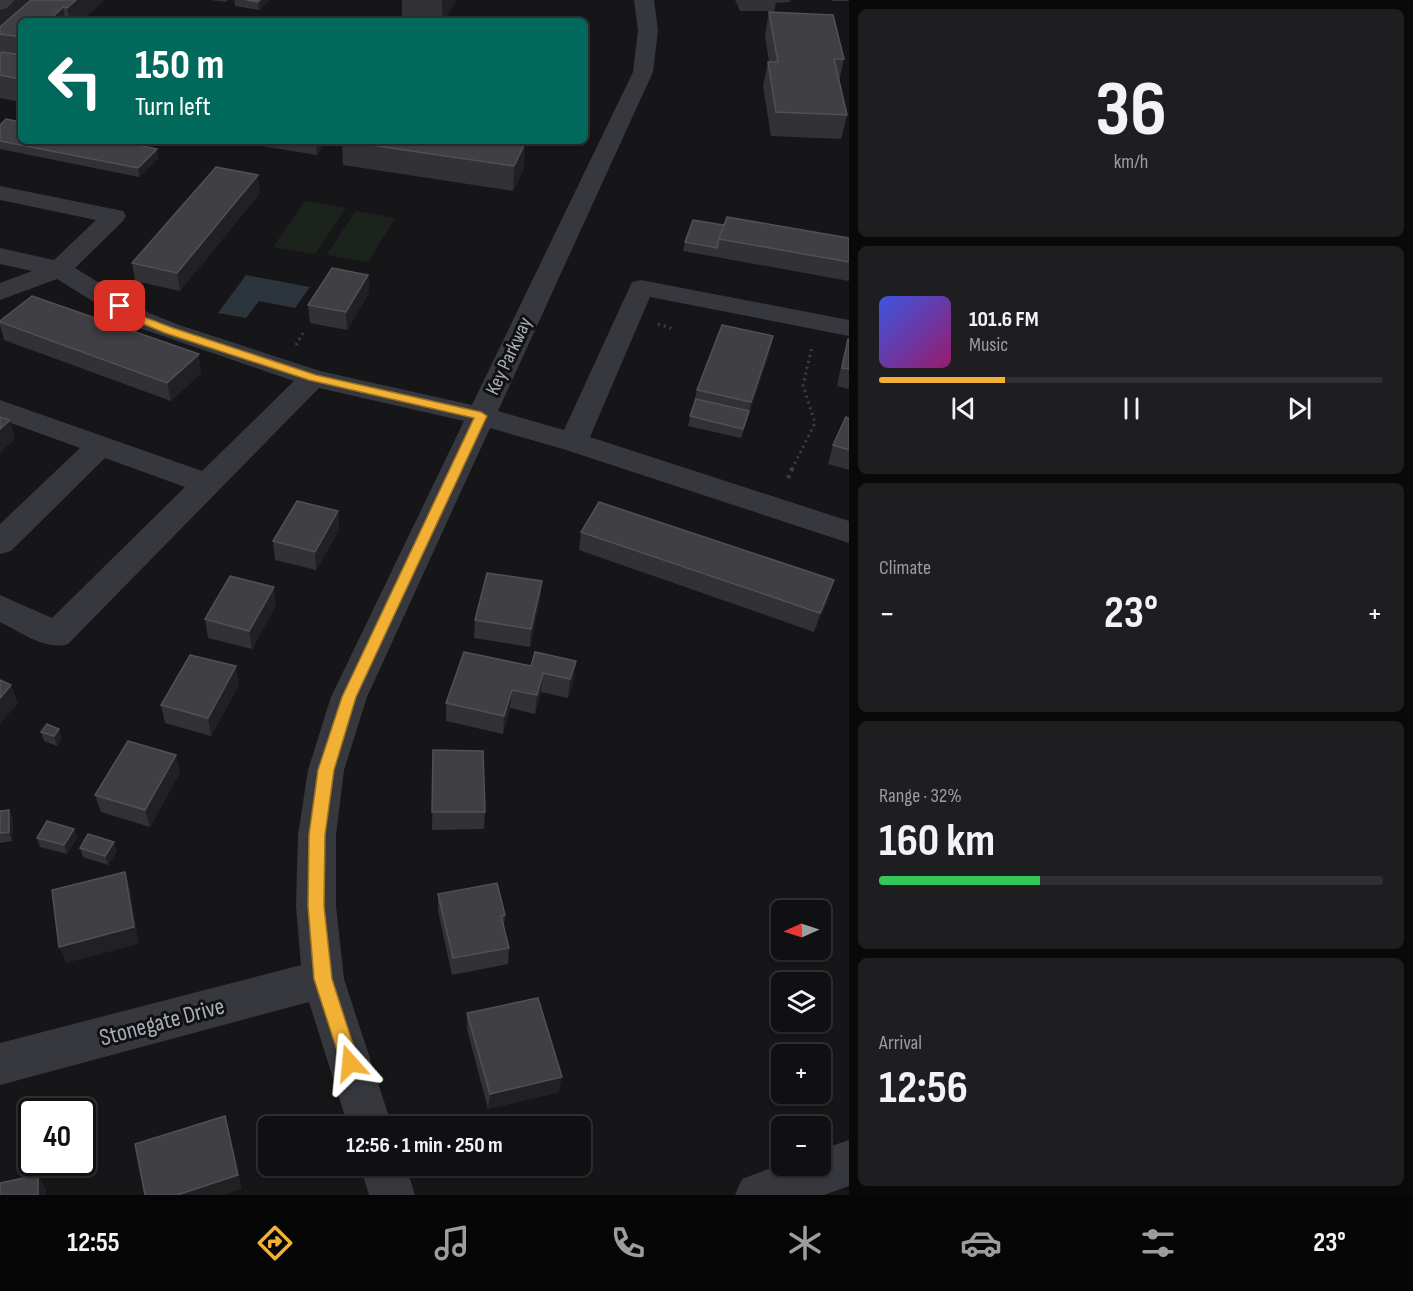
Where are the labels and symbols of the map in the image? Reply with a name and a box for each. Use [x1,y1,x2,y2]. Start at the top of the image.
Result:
pin [94,280,145,331]
street label: Key Parkway [481,313,538,399]
north arrow [771,900,831,960]
street label: Stonegate Drive [96,991,228,1053]
position arrow [318,1031,382,1095]
speed limit sign: 40 [18,1098,96,1176]

